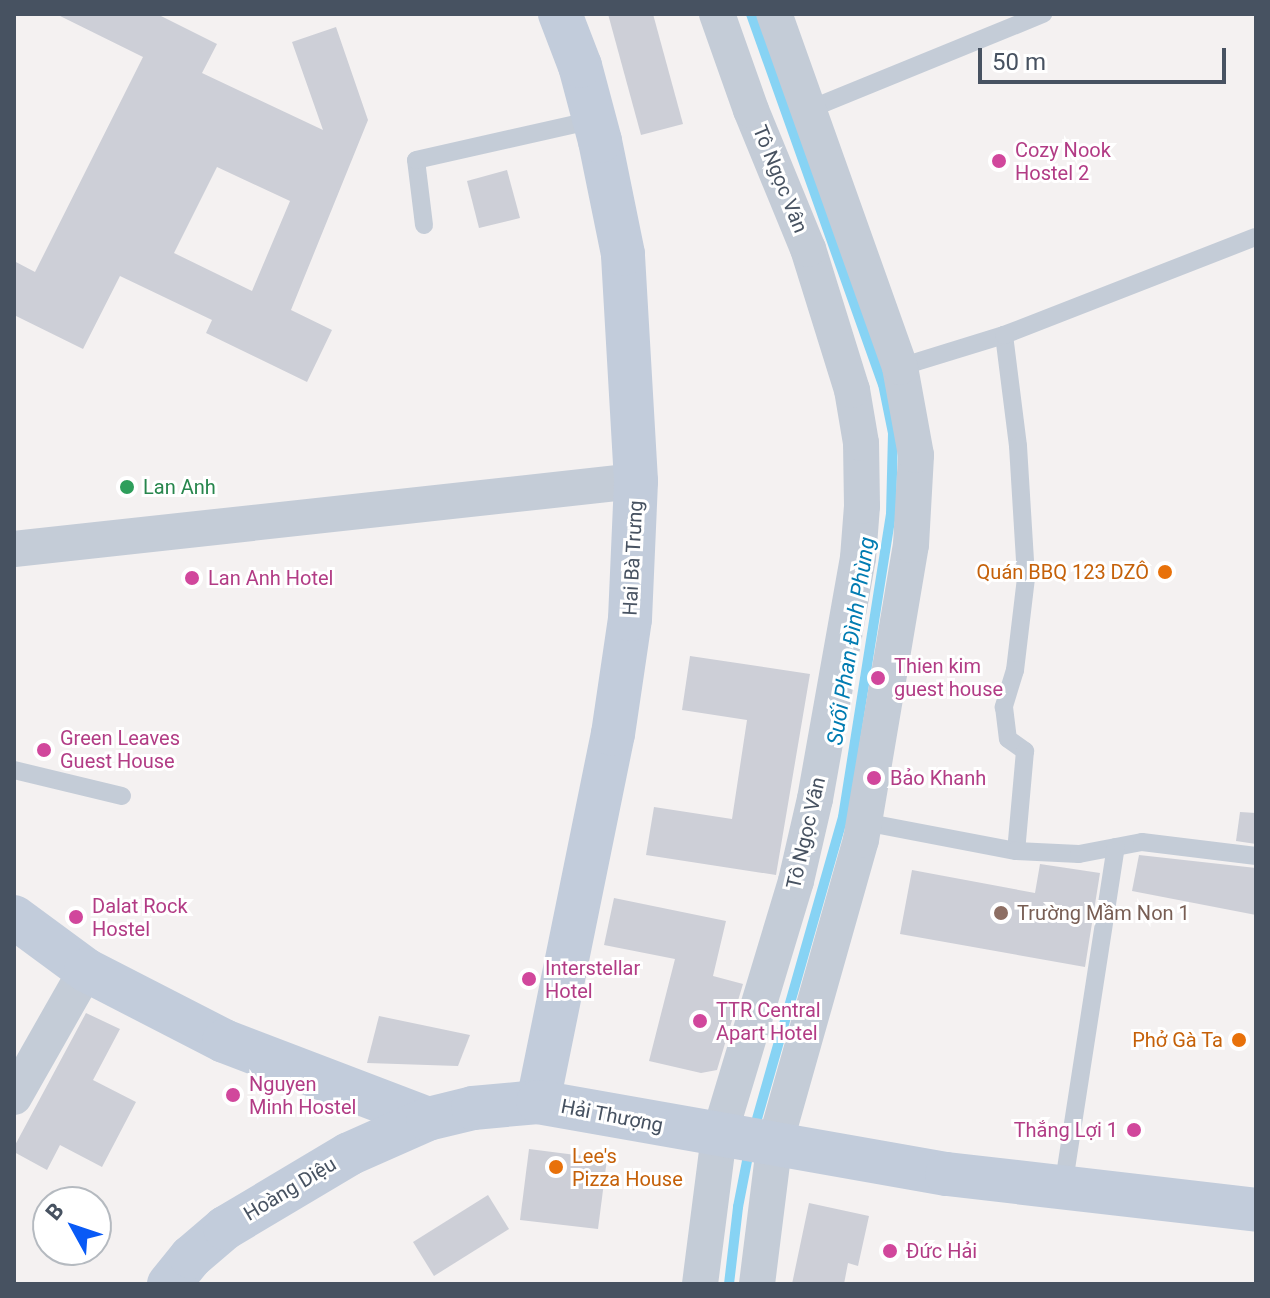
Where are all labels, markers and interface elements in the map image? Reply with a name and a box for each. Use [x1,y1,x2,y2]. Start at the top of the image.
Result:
scale bar [982,32,1230,82]
text: 50 m [992,48,1046,76]
street label: Tô Ngọc Vân [748,122,812,236]
place label: Cozy Nook Hostel 2 [1015,138,1111,185]
marker: Cozy Nook Hostel 2 [990,152,1008,170]
place label: Lan Anh [143,475,216,499]
marker: Lan Anh [118,478,136,496]
street label: Hai Bà Trưng [618,500,648,616]
water label: Suối Phan Đình Phùng [821,535,881,747]
place label: Quán BBQ 123 DZÔ [977,560,1149,584]
marker: Quán BBQ 123 DZÔ [1156,563,1174,581]
place label: Lan Anh Hotel [208,566,333,590]
marker: Lan Anh Hotel [183,569,201,587]
place label: Thien kim guest house [894,654,1003,701]
marker: Thien kim guest house [869,669,887,687]
place label: Green Leaves Guest House [60,726,180,773]
marker: Green Leaves Guest House [35,741,53,759]
place label: Bảo Khanh [890,766,986,790]
marker: Bảo Khanh [865,769,883,787]
street label: Tô Ngọc Vân [781,775,831,891]
place label: Dalat Rock Hostel [92,894,188,941]
place label: Trường Mầm Non 1 [1017,901,1190,925]
marker: Trường Mầm Non 1 [992,904,1010,922]
marker: Dalat Rock Hostel [67,908,85,926]
place label: Interstellar Hotel [545,956,640,1003]
marker: Interstellar Hotel [520,970,538,988]
place label: TTR Central Apart Hotel [716,998,821,1045]
marker: TTR Central Apart Hotel [691,1012,709,1030]
place label: Phở Gà Ta [1132,1028,1223,1052]
marker: Phở Gà Ta [1230,1031,1248,1049]
place label: Nguyen Minh Hostel [249,1072,356,1119]
marker: Nguyen Minh Hostel [224,1086,242,1104]
street label: Hải Thượng [559,1094,665,1138]
place label: Thắng Lợi 1 [1014,1118,1118,1142]
marker: Thắng Lợi 1 [1125,1121,1143,1139]
place label: Lee's Pizza House [572,1144,683,1191]
street label: Hoàng Diệu [240,1152,340,1226]
marker: Lee's Pizza House [547,1158,565,1176]
north arrow [32,1186,112,1266]
text: B [41,1198,69,1225]
place label: Đức Hải [906,1239,977,1263]
marker: Đức Hải [881,1242,899,1260]

